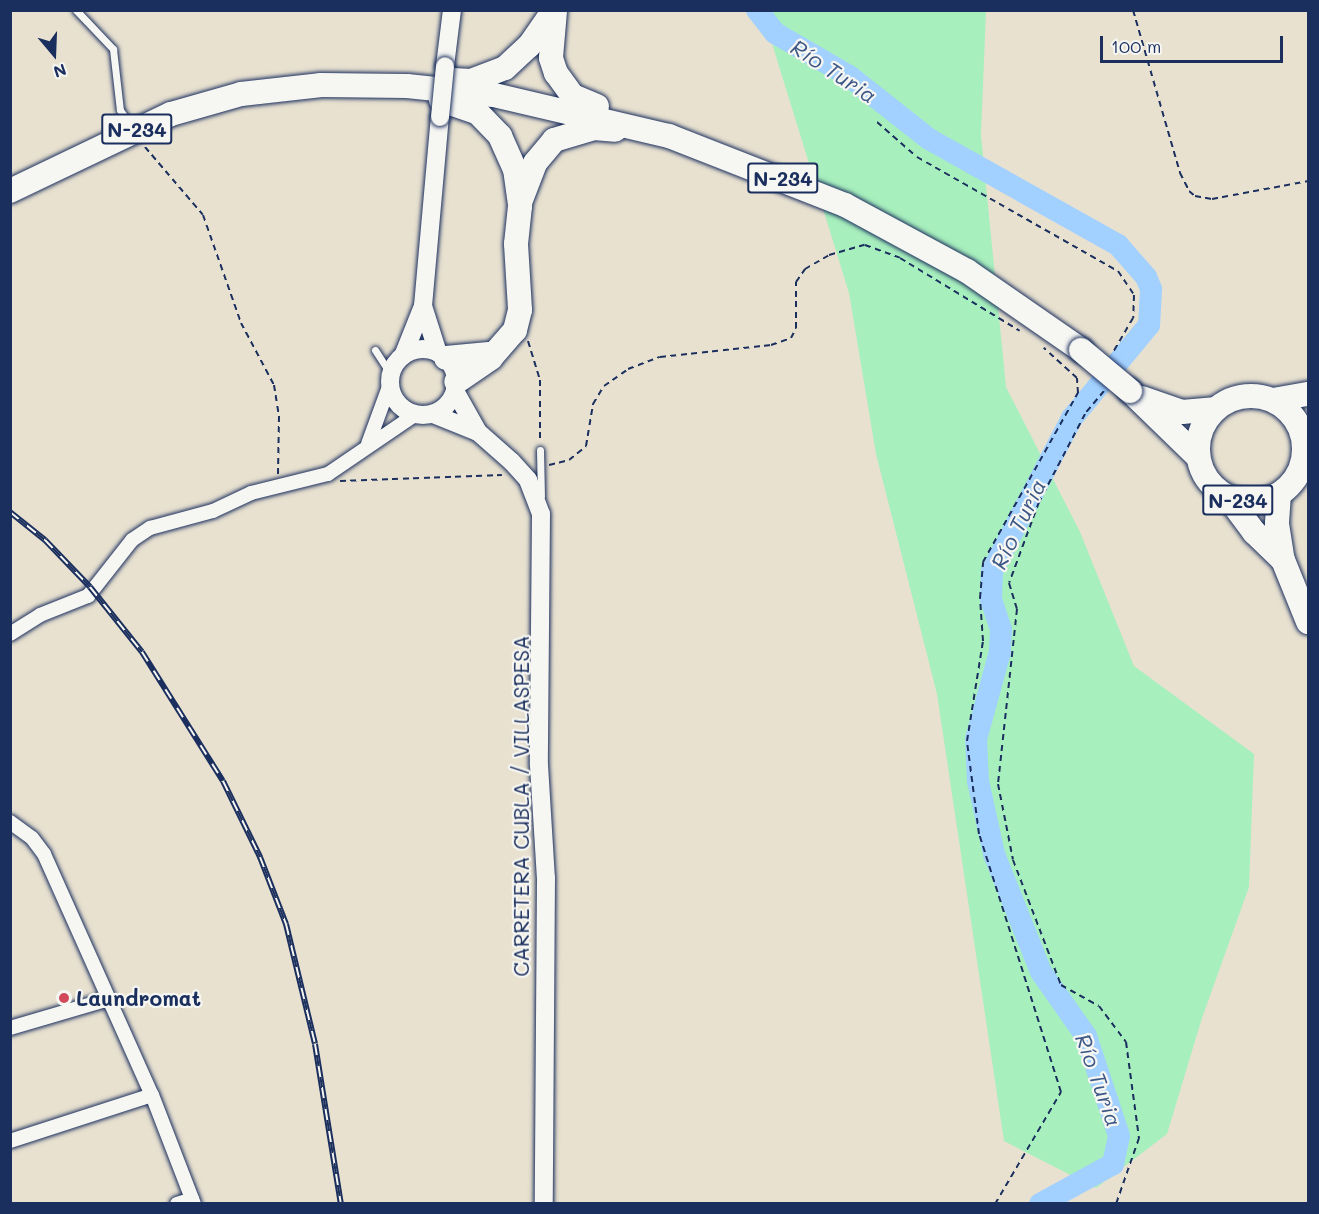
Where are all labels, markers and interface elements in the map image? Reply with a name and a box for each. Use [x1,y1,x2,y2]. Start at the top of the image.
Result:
north arrow [24,24,84,84]
scale bar [1103,24,1286,62]
water label: Río Turia [786,34,882,108]
text: 100 m [1111,34,1161,58]
text: N [51,60,69,83]
road number: N-234 [101,112,173,146]
road number: N-234 [747,161,819,195]
water label: Río Turia [985,475,1051,573]
road number: N-234 [1202,483,1274,517]
street label: CARRETERA CUBLA / VILLASPESA [508,635,534,977]
place label: Laundromat [76,985,201,1011]
marker: Laundromat [57,991,71,1005]
water label: Río Turia [1070,1030,1128,1130]

